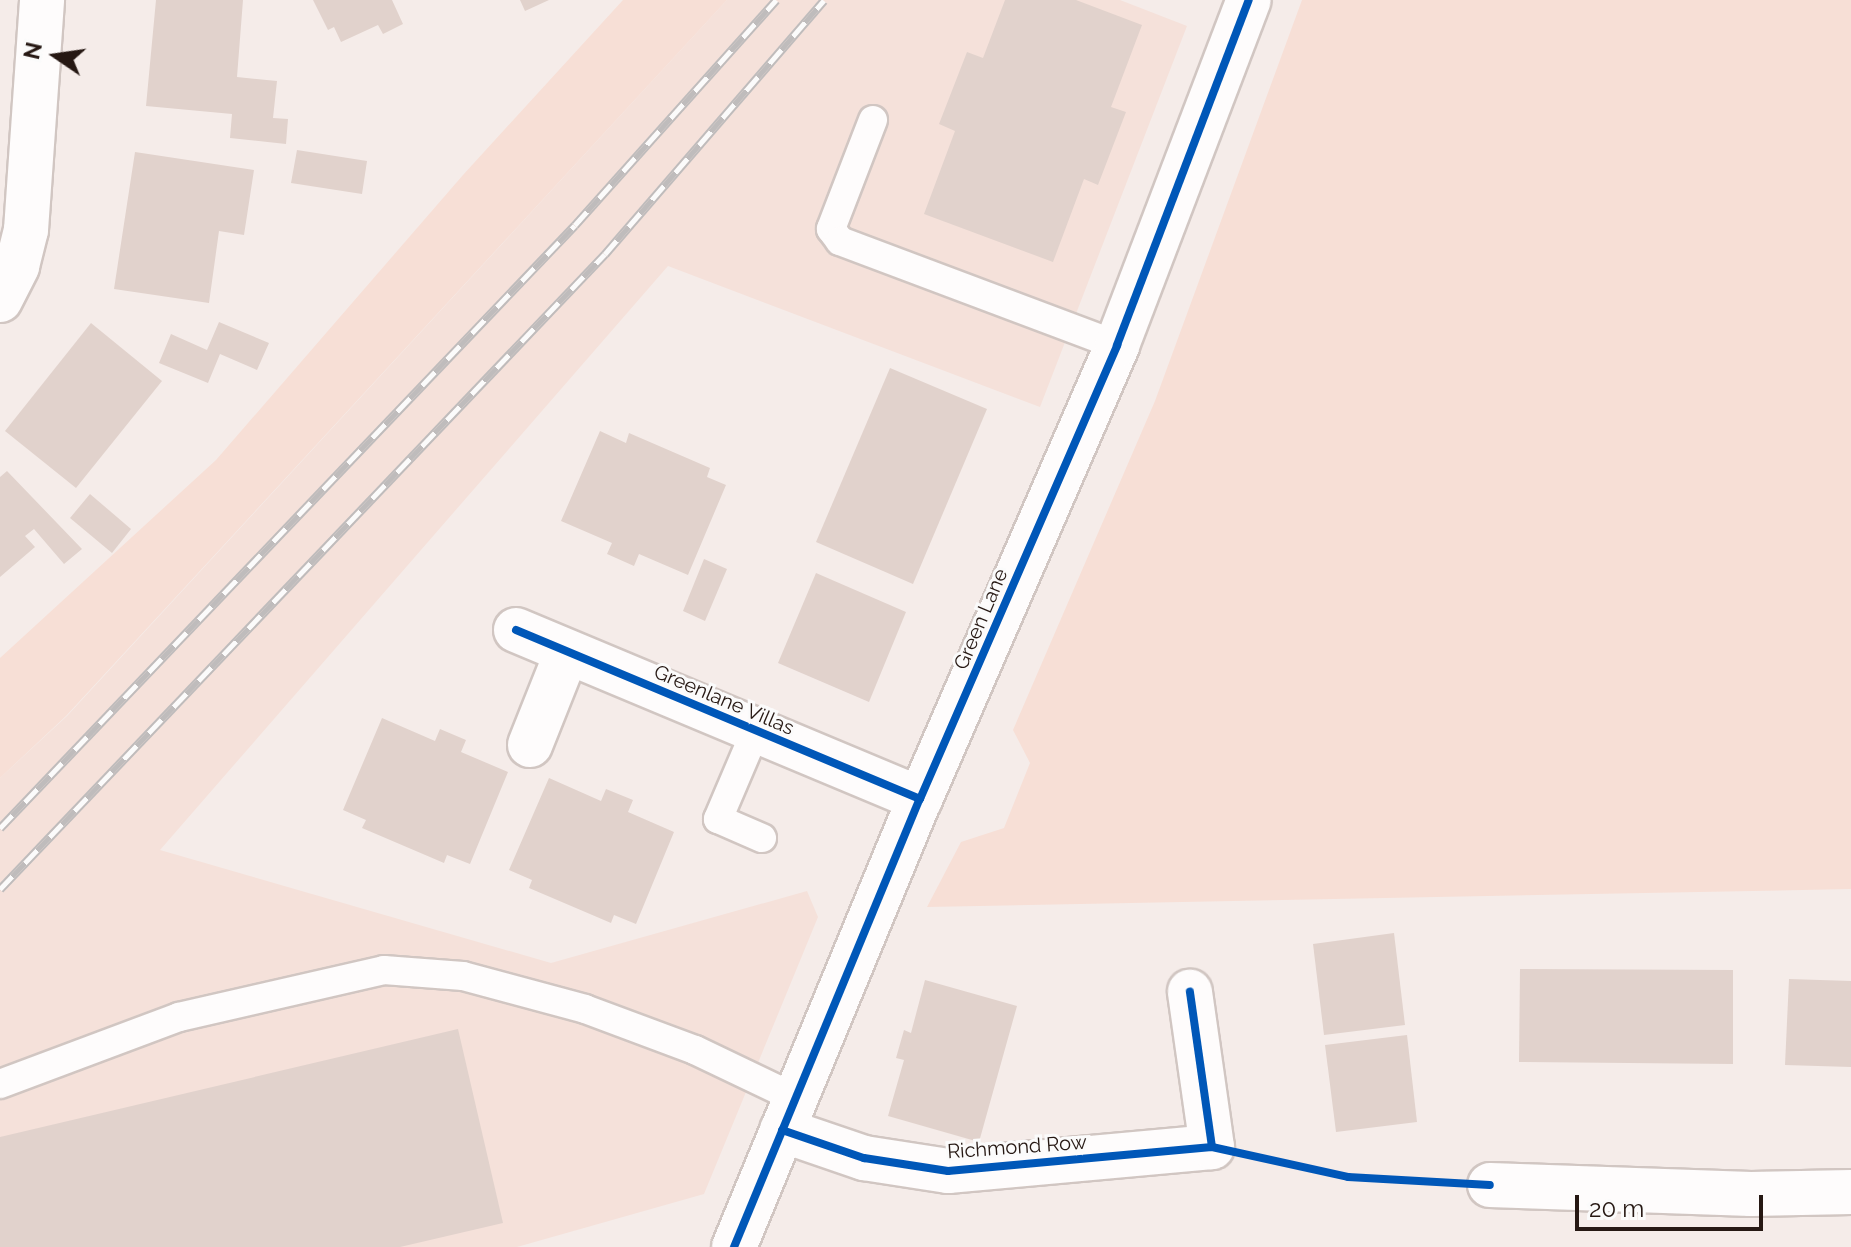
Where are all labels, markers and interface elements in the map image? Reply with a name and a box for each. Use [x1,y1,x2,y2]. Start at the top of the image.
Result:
north arrow [16,16,96,96]
text: N [18,40,47,62]
street label: Green Lane [949,565,1013,673]
street label: Greenlane Villas [650,660,798,740]
street label: Richmond Row [946,1130,1088,1164]
scale bar [1579,1179,1767,1229]
text: 20 m [1589,1194,1644,1223]

